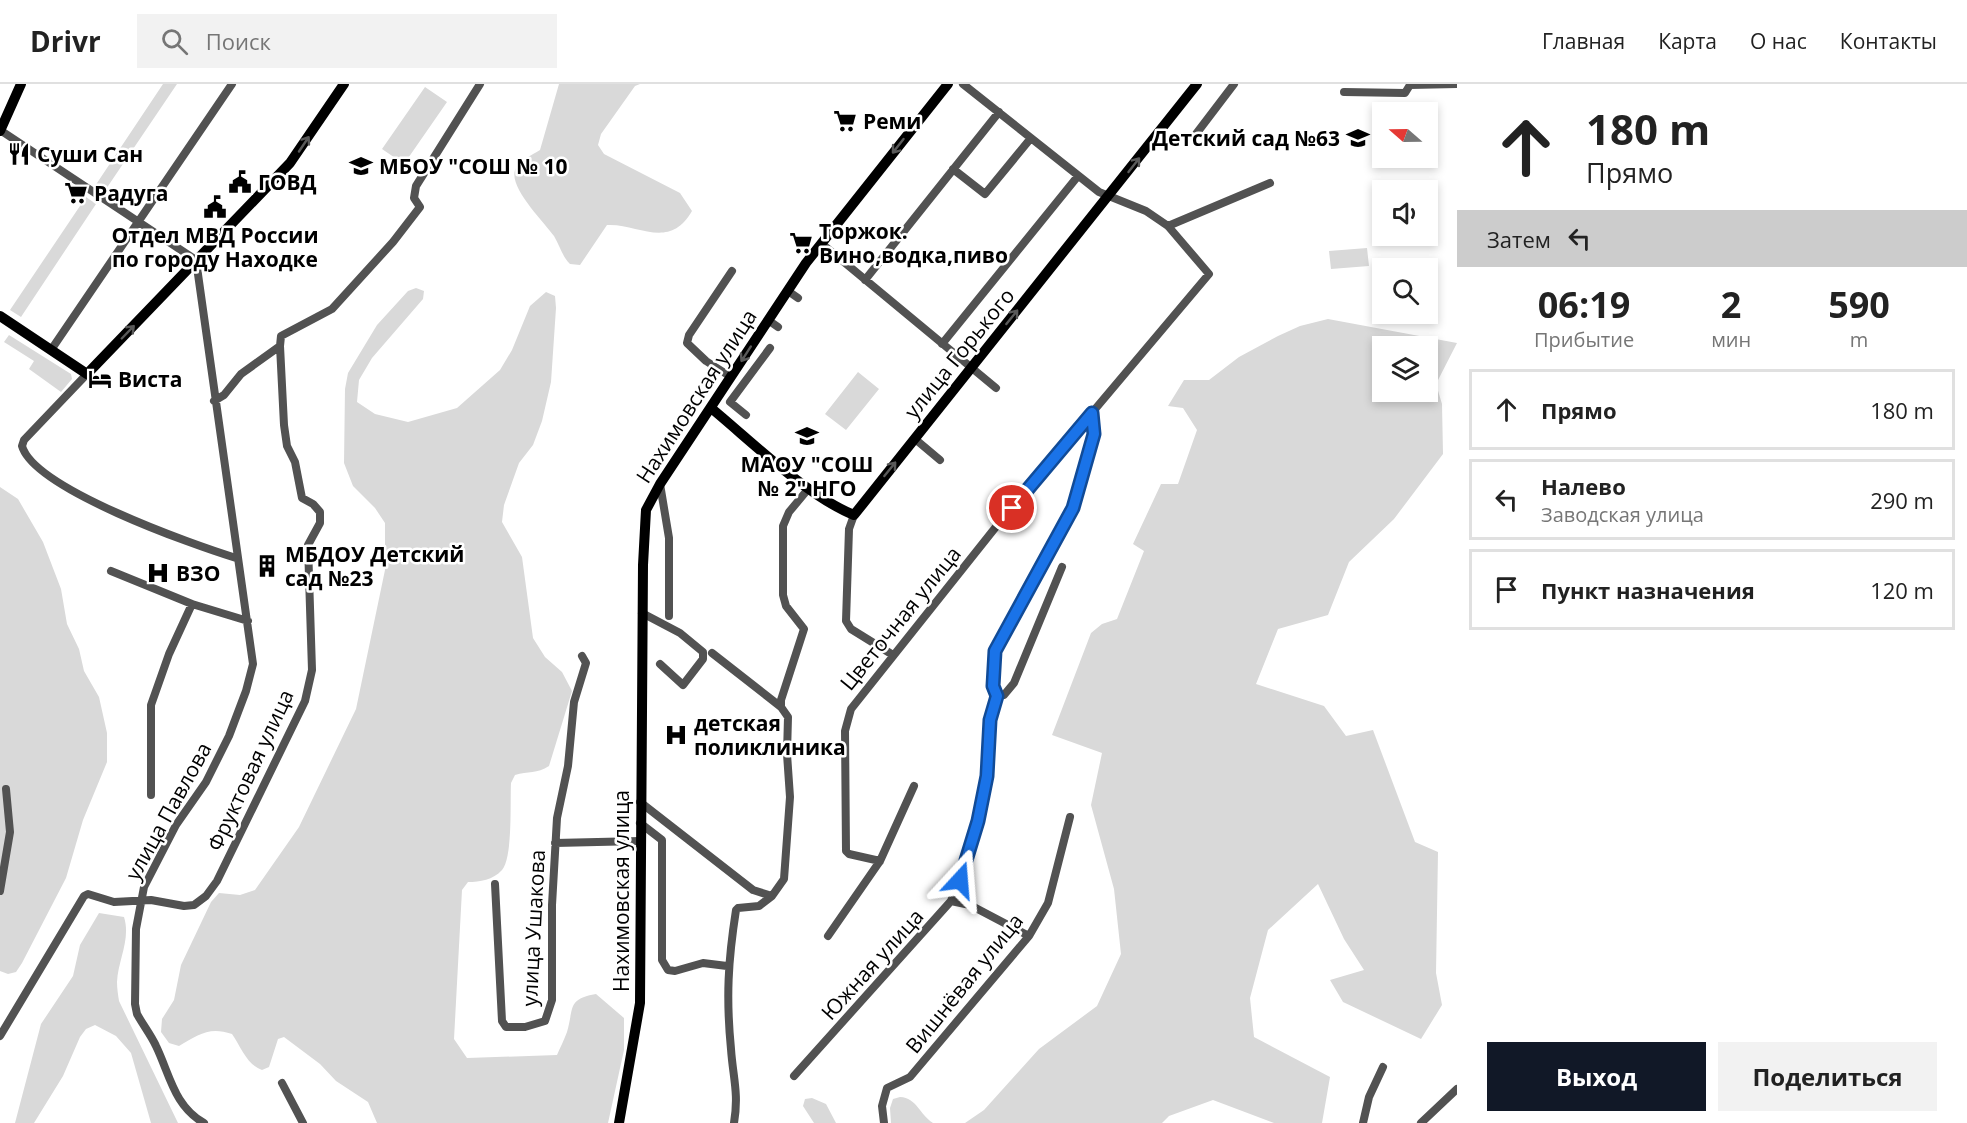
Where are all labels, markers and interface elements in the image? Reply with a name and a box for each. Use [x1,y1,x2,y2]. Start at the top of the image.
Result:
search box [137,14,557,68]
text: Drivr [30,22,101,60]
icon: search [158,25,191,58]
text: Поиск [206,26,271,56]
text: Главная [1542,27,1625,55]
text: Карта [1658,27,1717,55]
text: О нас [1750,27,1807,55]
text: Контакты [1840,27,1937,55]
text: 180 m [1586,100,1710,157]
north arrow [1372,102,1438,168]
map controls [1372,102,1438,402]
place label: Реми [863,107,921,135]
supermarket icon: Реми [832,108,858,134]
icon: ahead [1487,108,1565,186]
place label: Детский сад №63 [1152,124,1340,152]
school or university icon: Детский сад №63 [1345,125,1371,151]
one-way arrow [298,137,310,153]
one-way arrow [892,138,905,154]
place label: Суши Сан [37,140,143,168]
restaurant icon: Суши Сан [6,141,32,167]
place label: МБОУ "СОШ № 10 [379,152,567,180]
school or university icon: МБОУ "СОШ № 10 [348,153,374,179]
text: Прямо [1586,154,1673,191]
one-way arrow [1127,157,1140,173]
place label: ГОВД [258,168,317,196]
public building icon: ГОВД [227,169,253,195]
place label: Радуга [94,179,168,207]
supermarket icon: Радуга [63,180,89,206]
button: sound [1372,180,1438,246]
public building icon: Отдел МВД России по городу Находке [202,194,228,220]
place label: Торжок. Вино,водка,пиво [819,217,1008,269]
place label: Отдел МВД России по городу Находке [111,221,319,273]
icon: left [1563,222,1596,255]
text: Затем [1487,224,1551,254]
supermarket icon: Торжок. Вино,водка,пиво [788,230,814,256]
button: search [1372,258,1438,324]
text: 06:19 [1538,280,1630,329]
text: 2 [1721,280,1741,329]
text: 590 [1828,280,1890,329]
street label: улица Горького [898,282,1020,424]
street label: Нахимовская улица [629,304,763,488]
one-way arrow [1005,309,1018,325]
one-way arrow [120,325,135,340]
text: Прибытие [1534,326,1634,353]
text: мин [1711,326,1751,353]
text: m [1850,326,1868,353]
button: layers [1372,336,1438,402]
one-way arrow [740,345,752,362]
place label: Виста [118,365,182,393]
hotel icon: Виста [87,366,113,392]
icon: ahead [1490,393,1523,426]
text: Прямо [1541,395,1617,425]
text: 180 m [1870,395,1934,425]
school or university icon: МАОУ "СОШ № 2" НГО [794,423,820,449]
place label: МАОУ "СОШ № 2" НГО [740,450,874,502]
one-way arrow [884,462,897,478]
text: Налево [1541,471,1626,501]
pin [986,482,1037,533]
icon: left [1490,483,1523,516]
text: 290 m [1870,485,1934,515]
icon: arrive [995,491,1028,524]
text: Заводская улица [1541,501,1704,528]
place label: МБДОУ Детский сад №23 [285,540,464,592]
street label: Цветочная улица [833,540,967,696]
building icon: МБДОУ Детский сад №23 [254,553,280,579]
place label: ВЗО [176,559,220,587]
hospital icon: ВЗО [145,560,171,586]
icon: arrive [1490,573,1523,606]
text: Пункт назначения [1541,575,1755,605]
text: 120 m [1870,575,1934,605]
street label: Фруктовая улица [200,685,300,855]
place label: детская поликлиника [694,709,846,761]
hospital icon: детская поликлиника [663,722,689,748]
street label: улица Павлова [119,737,217,885]
street label: Нахимовская улица [607,790,635,992]
position arrow [928,848,992,912]
street label: улица Ушакова [515,849,551,1007]
street label: Южная улица [815,903,929,1025]
street label: Вишнёвая улица [899,907,1029,1059]
button: Выход [1487,1042,1706,1111]
button: Поделиться [1718,1042,1937,1111]

